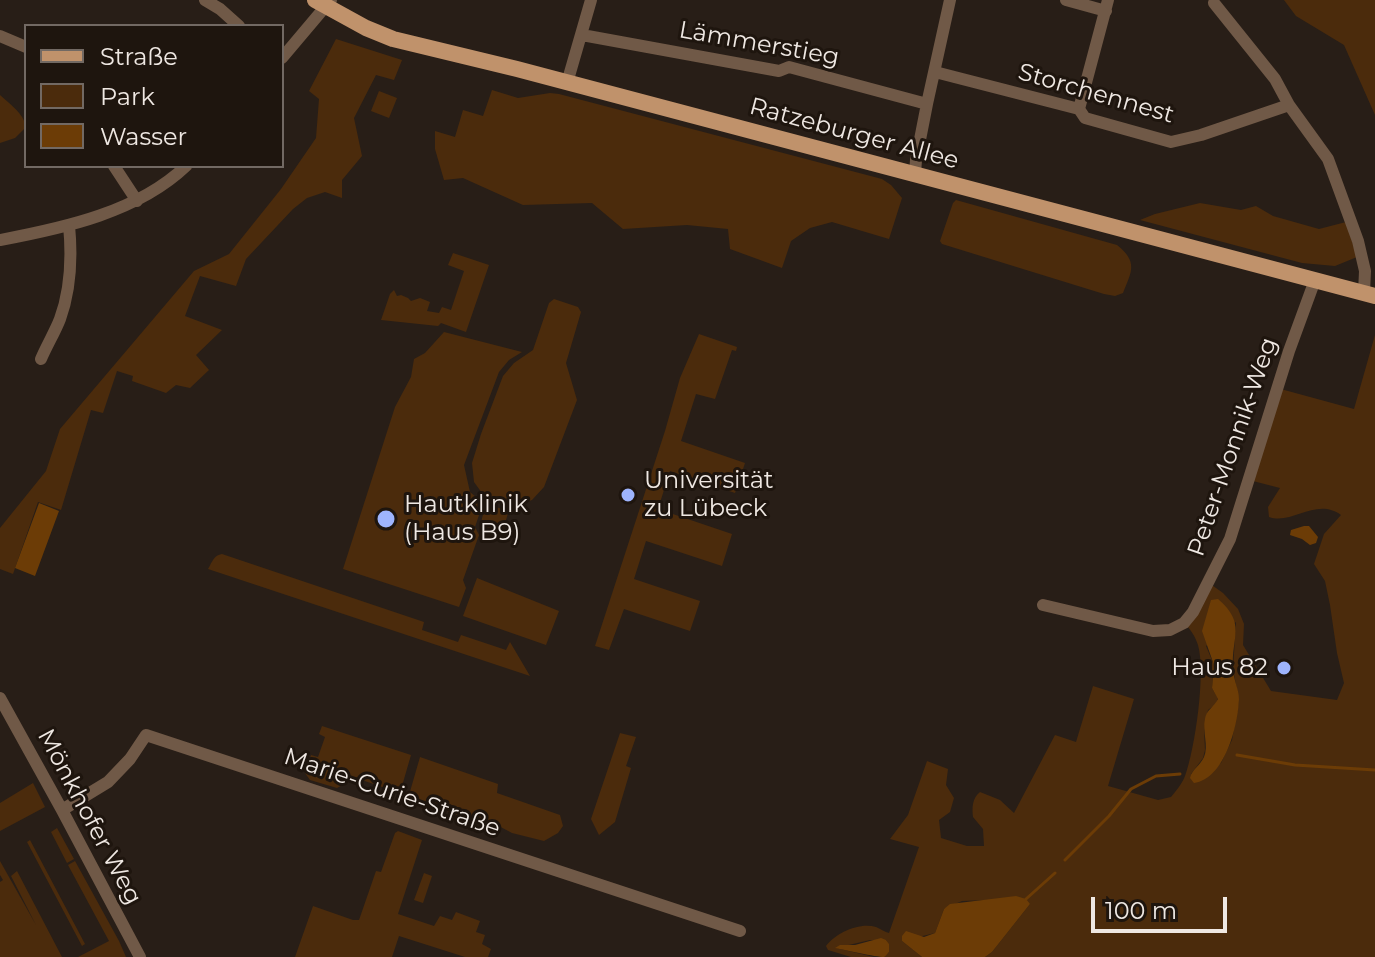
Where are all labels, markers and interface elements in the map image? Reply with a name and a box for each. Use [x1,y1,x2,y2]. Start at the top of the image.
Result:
street label: Lämmerstieg [677,16,841,72]
legend [24,24,284,168]
text: Straße [100,42,178,71]
street label: Storchennest [1015,58,1177,130]
text: Park [100,82,155,111]
street label: Ratzeburger Allee [746,92,962,176]
text: Wasser [100,122,187,151]
street label: Peter-Monnik-Weg [1182,334,1284,560]
place label: Universität zu Lübeck [644,467,774,523]
marker: Universität zu Lübeck [619,486,637,504]
place label: Hautklinik (Haus B9) [404,491,528,547]
marker: Hautklinik (Haus B9) [375,508,397,530]
place label: Haus 82 [1171,654,1268,682]
marker: Haus 82 [1275,659,1293,677]
street label: Mönkhofer Weg [31,724,147,910]
street label: Marie-Curie-Straße [280,742,504,844]
scale bar [1095,881,1231,931]
text: 100 m [1105,896,1177,925]

